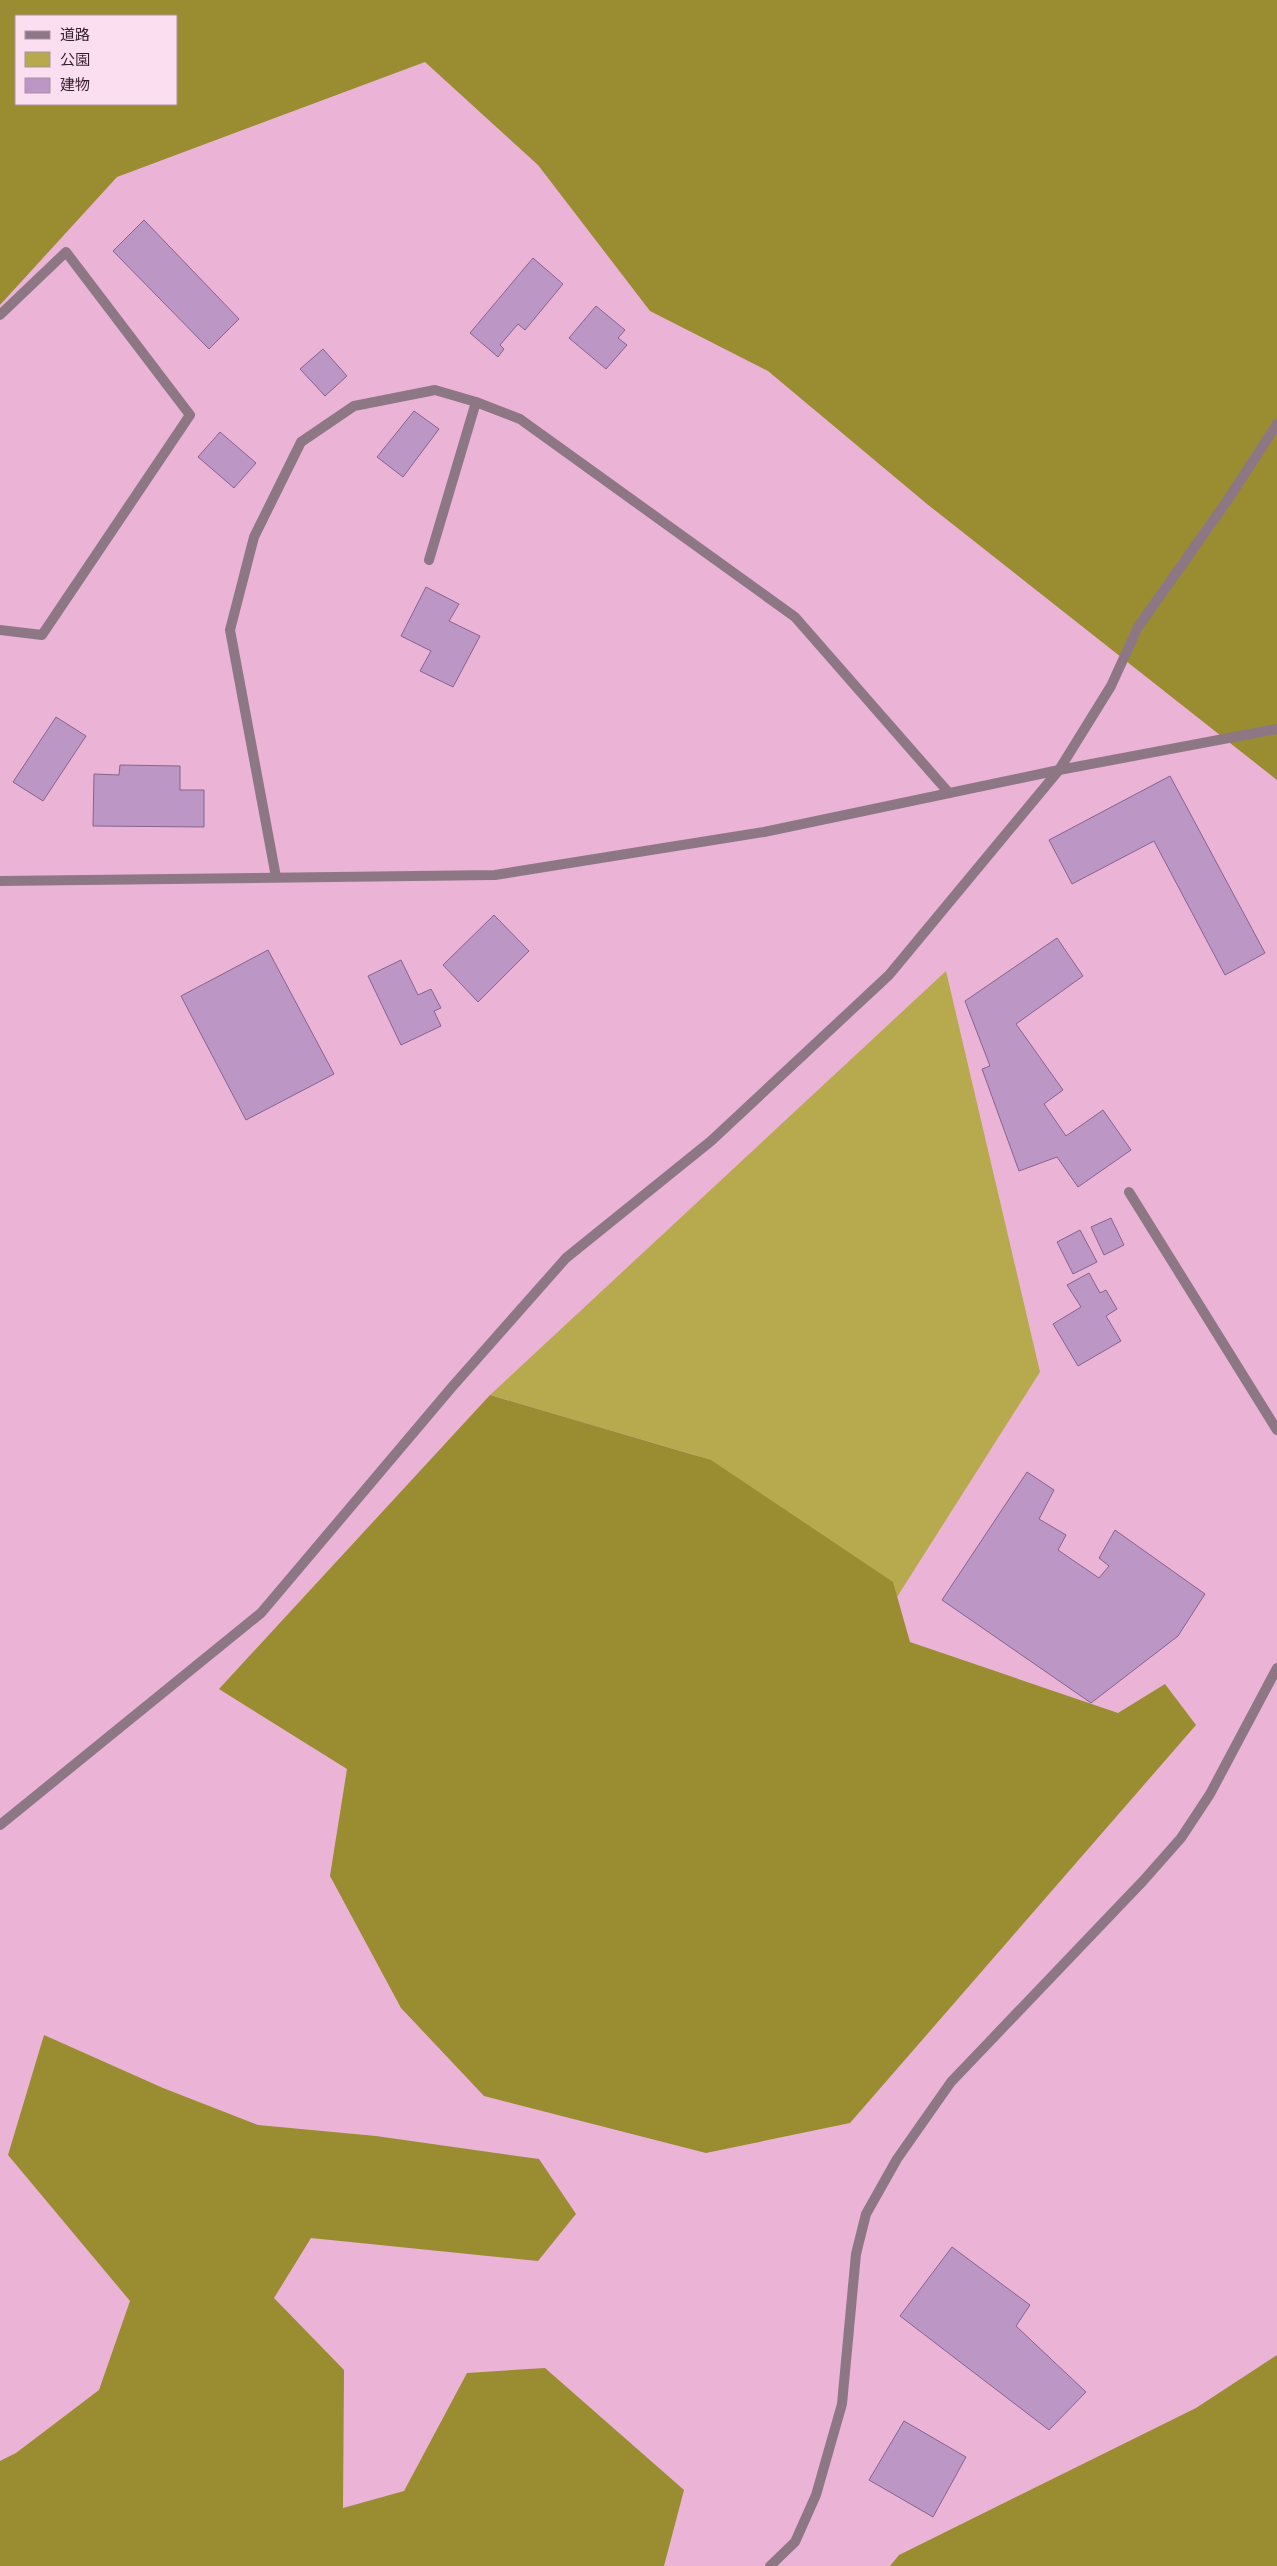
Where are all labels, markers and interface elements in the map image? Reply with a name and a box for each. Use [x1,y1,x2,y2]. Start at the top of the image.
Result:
legend [15,15,178,105]
text: 道路 [60,26,90,44]
text: 公園 [60,51,90,69]
text: 建物 [60,76,90,94]

